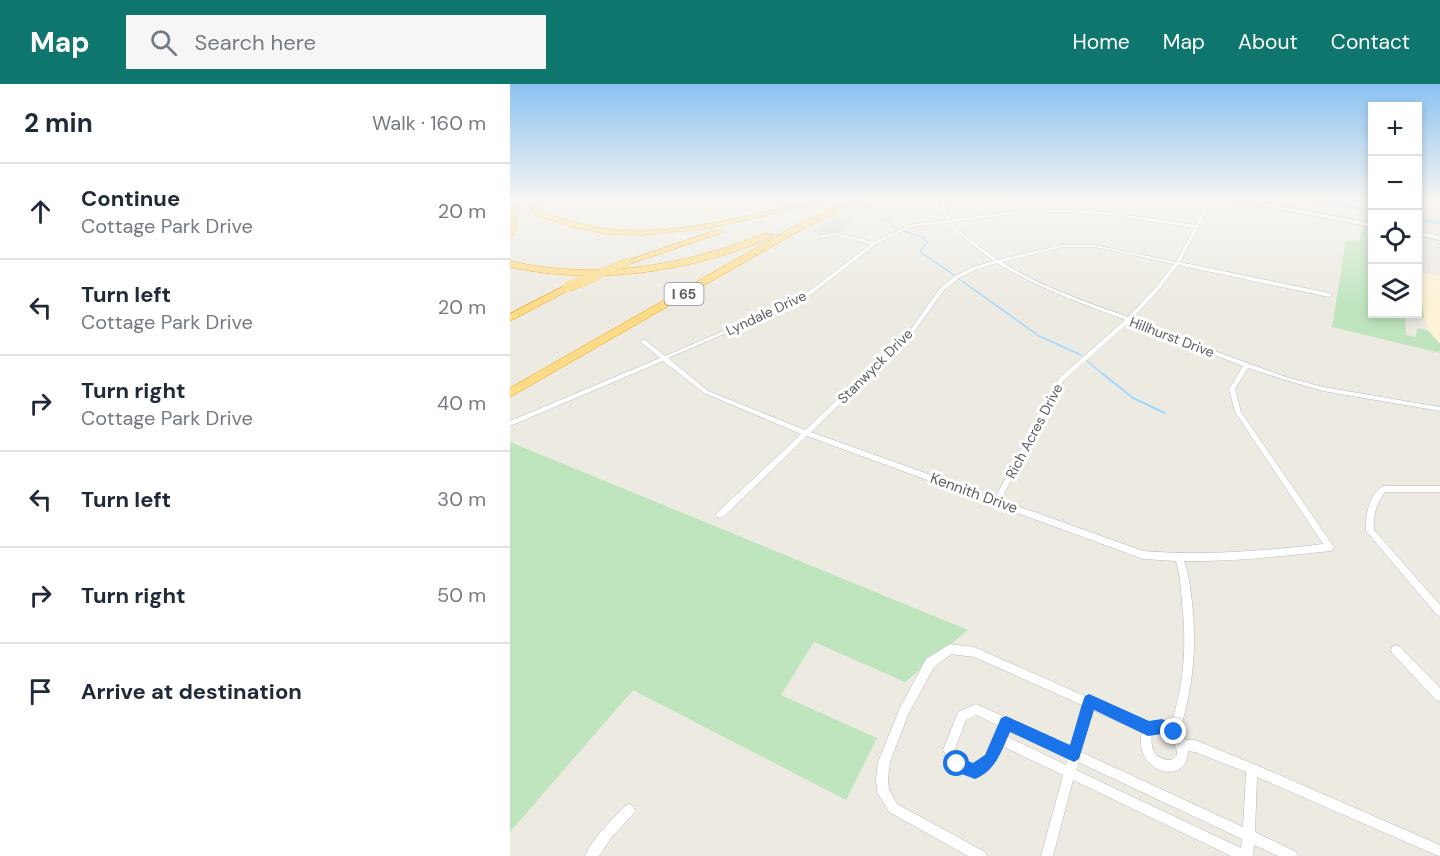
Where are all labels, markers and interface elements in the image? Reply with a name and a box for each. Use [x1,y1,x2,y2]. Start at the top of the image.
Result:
search box [126,15,546,69]
text: Map [30,24,90,61]
icon: search [147,26,180,59]
text: Search here [195,28,316,57]
text: Home [1072,28,1130,56]
text: Map [1163,28,1205,56]
text: About [1238,28,1298,56]
text: Contact [1331,28,1410,56]
map controls [1368,102,1422,318]
button: + [1368,102,1422,156]
text: 2 min [24,106,93,140]
text: Walk · 160 m [372,110,486,136]
button: − [1368,156,1422,210]
text: Continue [81,184,180,213]
icon: ahead [24,195,57,228]
text: 20 m [438,198,486,224]
button: locate [1368,210,1422,264]
text: Cottage Park Drive [81,213,253,239]
button: layers [1368,264,1422,318]
text: Turn left [81,280,171,309]
road number: I 65 [664,283,704,305]
street label: Lyndale Drive [723,287,809,339]
icon: left [24,291,57,324]
text: 20 m [438,294,486,320]
text: Cottage Park Drive [81,309,253,335]
street label: Hillhurst Drive [1127,313,1217,361]
street label: Stanwyck Drive [834,325,916,407]
text: Turn right [81,376,186,405]
street label: Rich Acres Drive [1001,380,1067,482]
icon: right [24,387,57,420]
text: 40 m [437,390,486,416]
text: Cottage Park Drive [81,405,253,431]
street label: Kennith Drive [928,468,1020,518]
icon: left [24,483,57,516]
text: Turn left [81,485,171,514]
text: 30 m [437,486,486,512]
icon: right [24,579,57,612]
text: Turn right [81,581,186,610]
text: 50 m [437,582,486,608]
icon: arrive [24,675,57,708]
text: Arrive at destination [81,677,302,706]
route end [1160,718,1186,744]
route start [943,750,969,776]

